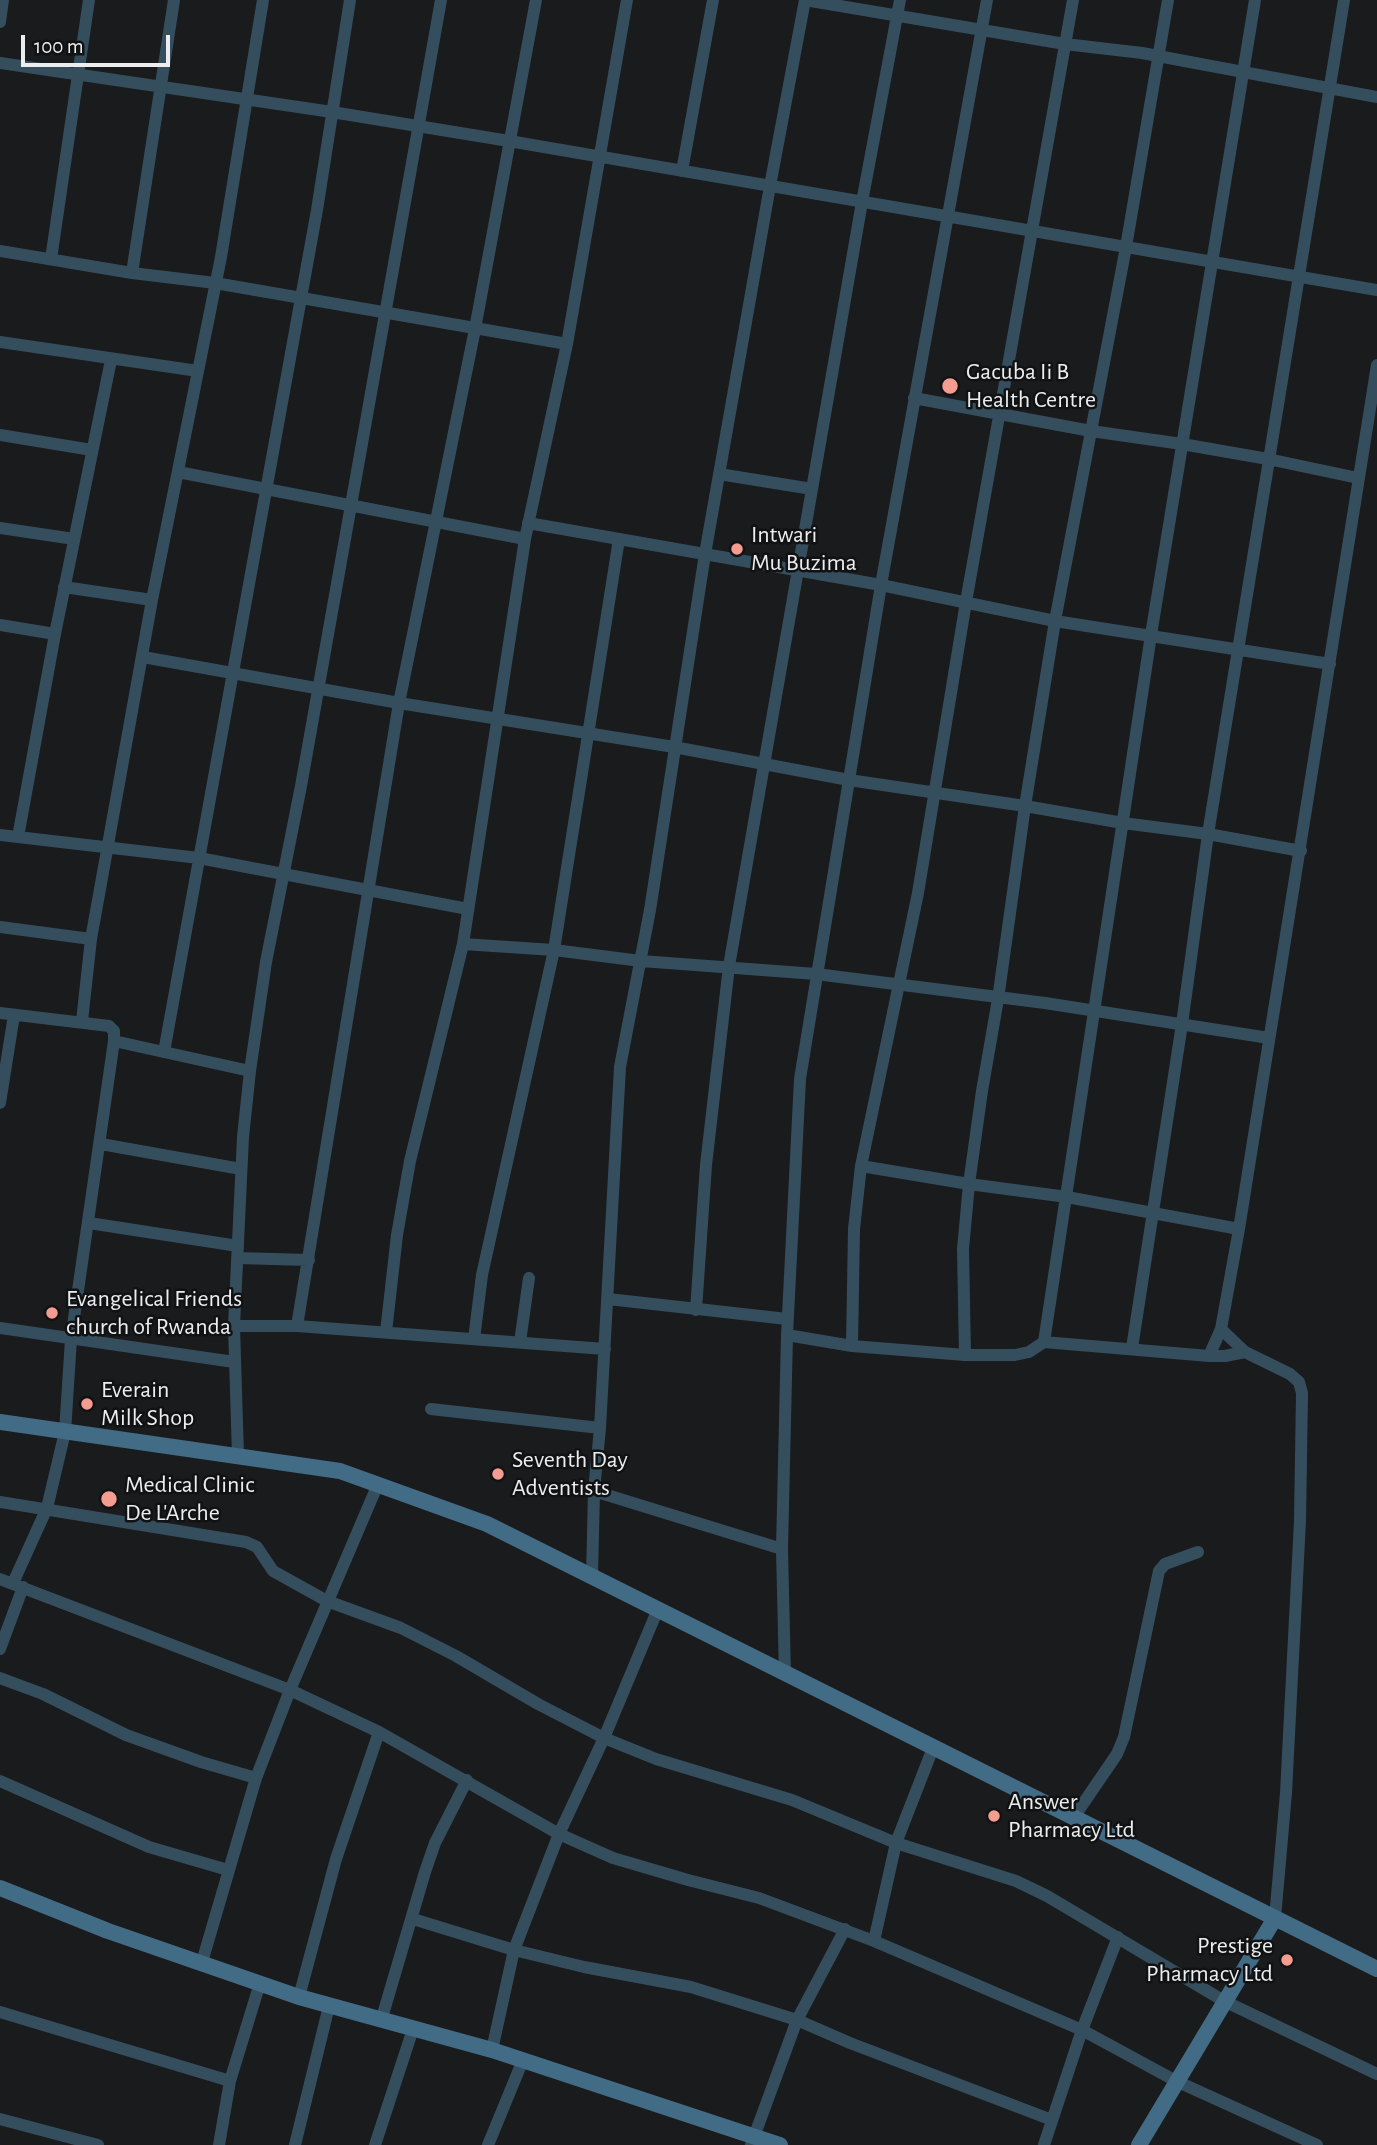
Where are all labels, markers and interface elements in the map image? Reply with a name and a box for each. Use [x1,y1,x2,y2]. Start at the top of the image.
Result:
scale bar [24,21,173,65]
text: 100 m [34,36,84,57]
place label: Gacuba Ii B Health Centre [966,358,1096,414]
marker: Gacuba Ii B Health Centre [940,376,960,396]
place label: Intwari Mu Buzima [751,521,857,577]
marker: Intwari Mu Buzima [729,541,745,557]
place label: Evangelical Friends church of Rwanda [66,1285,242,1341]
marker: Evangelical Friends church of Rwanda [44,1305,60,1321]
place label: Everain Milk Shop [101,1376,194,1432]
marker: Everain Milk Shop [79,1396,95,1412]
place label: Seventh Day Adventists [512,1446,628,1502]
marker: Seventh Day Adventists [490,1466,506,1482]
place label: Medical Clinic De L'Arche [125,1471,254,1527]
marker: Medical Clinic De L'Arche [99,1489,119,1509]
place label: Answer Pharmacy Ltd [1008,1788,1135,1844]
marker: Answer Pharmacy Ltd [986,1808,1002,1824]
place label: Prestige Pharmacy Ltd [1146,1932,1273,1988]
marker: Prestige Pharmacy Ltd [1279,1952,1295,1968]

